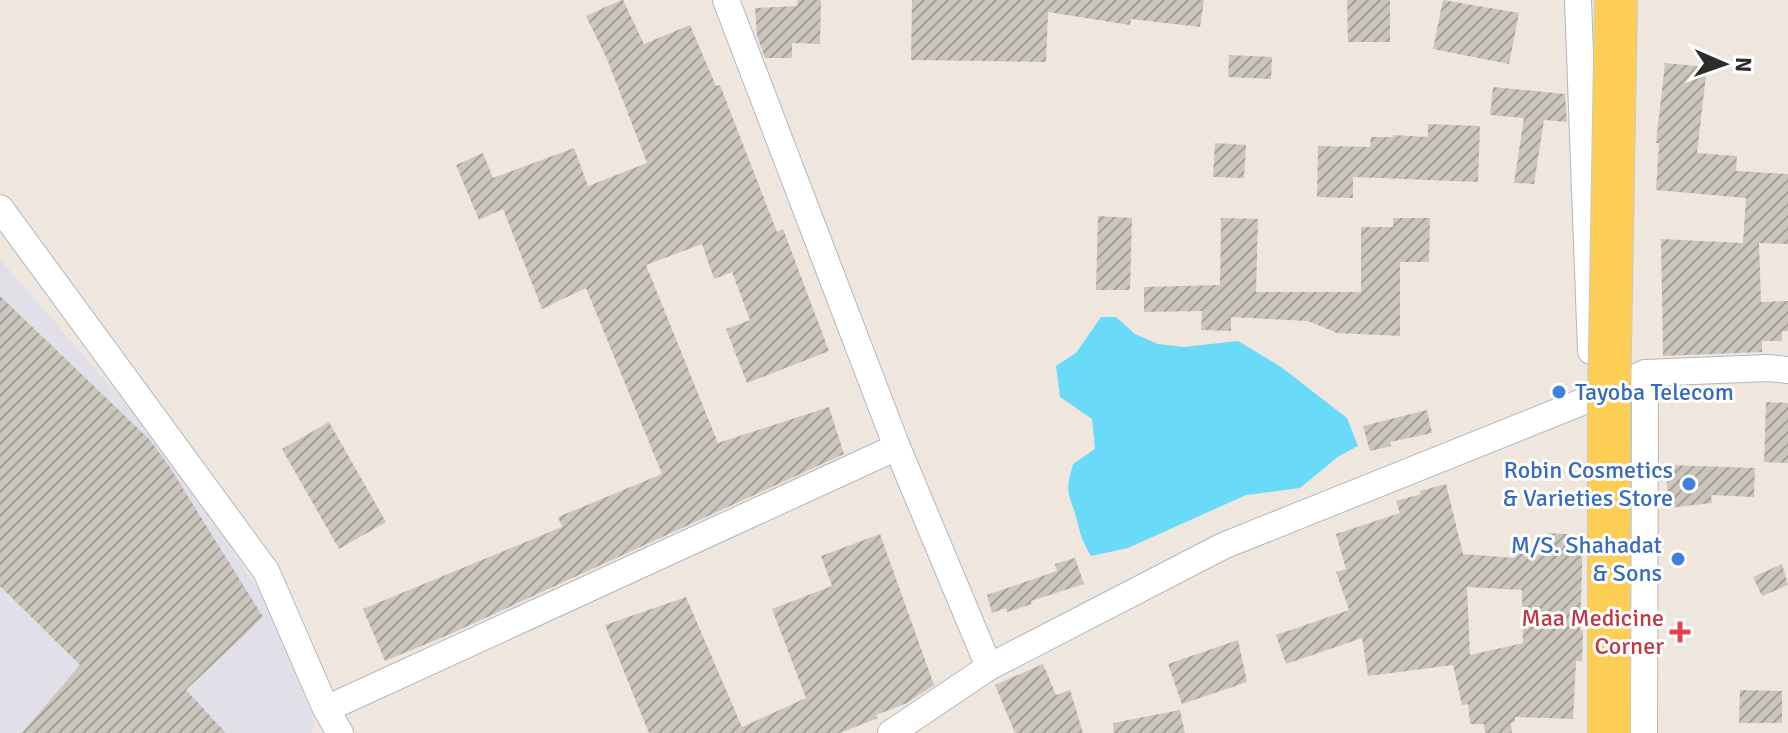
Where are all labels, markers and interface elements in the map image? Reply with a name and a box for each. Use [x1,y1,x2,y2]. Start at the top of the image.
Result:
north arrow [1684,24,1764,104]
text: N [1730,57,1757,73]
place label: Tayoba Telecom [1575,377,1734,407]
marker: Tayoba Telecom [1550,383,1568,401]
place label: Robin Cosmetics & Varieties Store [1503,455,1673,513]
marker: Robin Cosmetics & Varieties Store [1680,475,1698,493]
place label: M/S. Shahadat & Sons [1511,530,1662,588]
marker: M/S. Shahadat & Sons [1669,550,1687,568]
place label: Maa Medicine Corner [1521,603,1664,661]
marker: Maa Medicine Corner [1671,623,1689,641]

